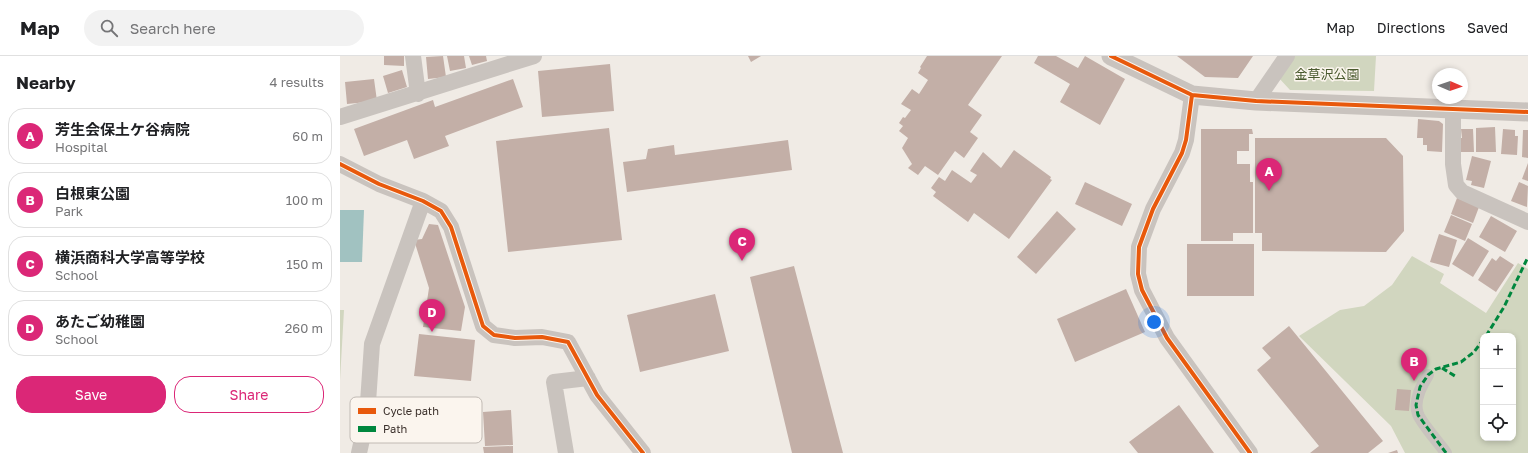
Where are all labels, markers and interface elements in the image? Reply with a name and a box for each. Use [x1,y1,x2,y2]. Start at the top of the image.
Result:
search box [84,10,364,46]
text: Map [20,16,60,39]
icon: search [98,17,120,39]
text: Search here [130,19,216,37]
text: Map [1326,19,1355,36]
text: Directions [1377,19,1445,36]
text: Saved [1467,19,1508,36]
park label: 金草沢公園 [1294,66,1360,82]
north arrow [1432,68,1468,104]
text: Nearby [16,72,76,93]
text: 4 results [270,74,324,90]
text: 芳生会保土ケ谷病院 [55,120,190,138]
text: A [25,128,35,144]
text: 60 m [292,128,323,144]
text: Hospital [55,139,108,155]
pin: A [1256,158,1282,191]
text: 白根東公園 [55,184,130,202]
text: B [25,192,35,208]
text: 100 m [286,192,323,208]
text: Park [55,203,83,219]
pin: C [729,228,755,261]
text: 横浜商科大学高等学校 [55,248,205,266]
text: C [25,256,35,272]
text: 150 m [286,256,323,272]
text: School [55,267,98,283]
pin: D [419,299,445,332]
text: あたご幼稚園 [55,312,145,330]
your location [1144,312,1164,332]
text: D [25,320,35,336]
text: 260 m [285,320,323,336]
text: School [55,331,98,347]
map controls [1480,333,1516,441]
button: + [1480,333,1516,369]
pin: B [1401,348,1427,381]
button: − [1480,369,1516,405]
button: Save [16,376,166,413]
button: Share [174,376,324,413]
legend [350,397,482,443]
text: Cycle path [383,404,439,417]
button: locate [1480,405,1516,441]
text: Path [383,422,407,435]

